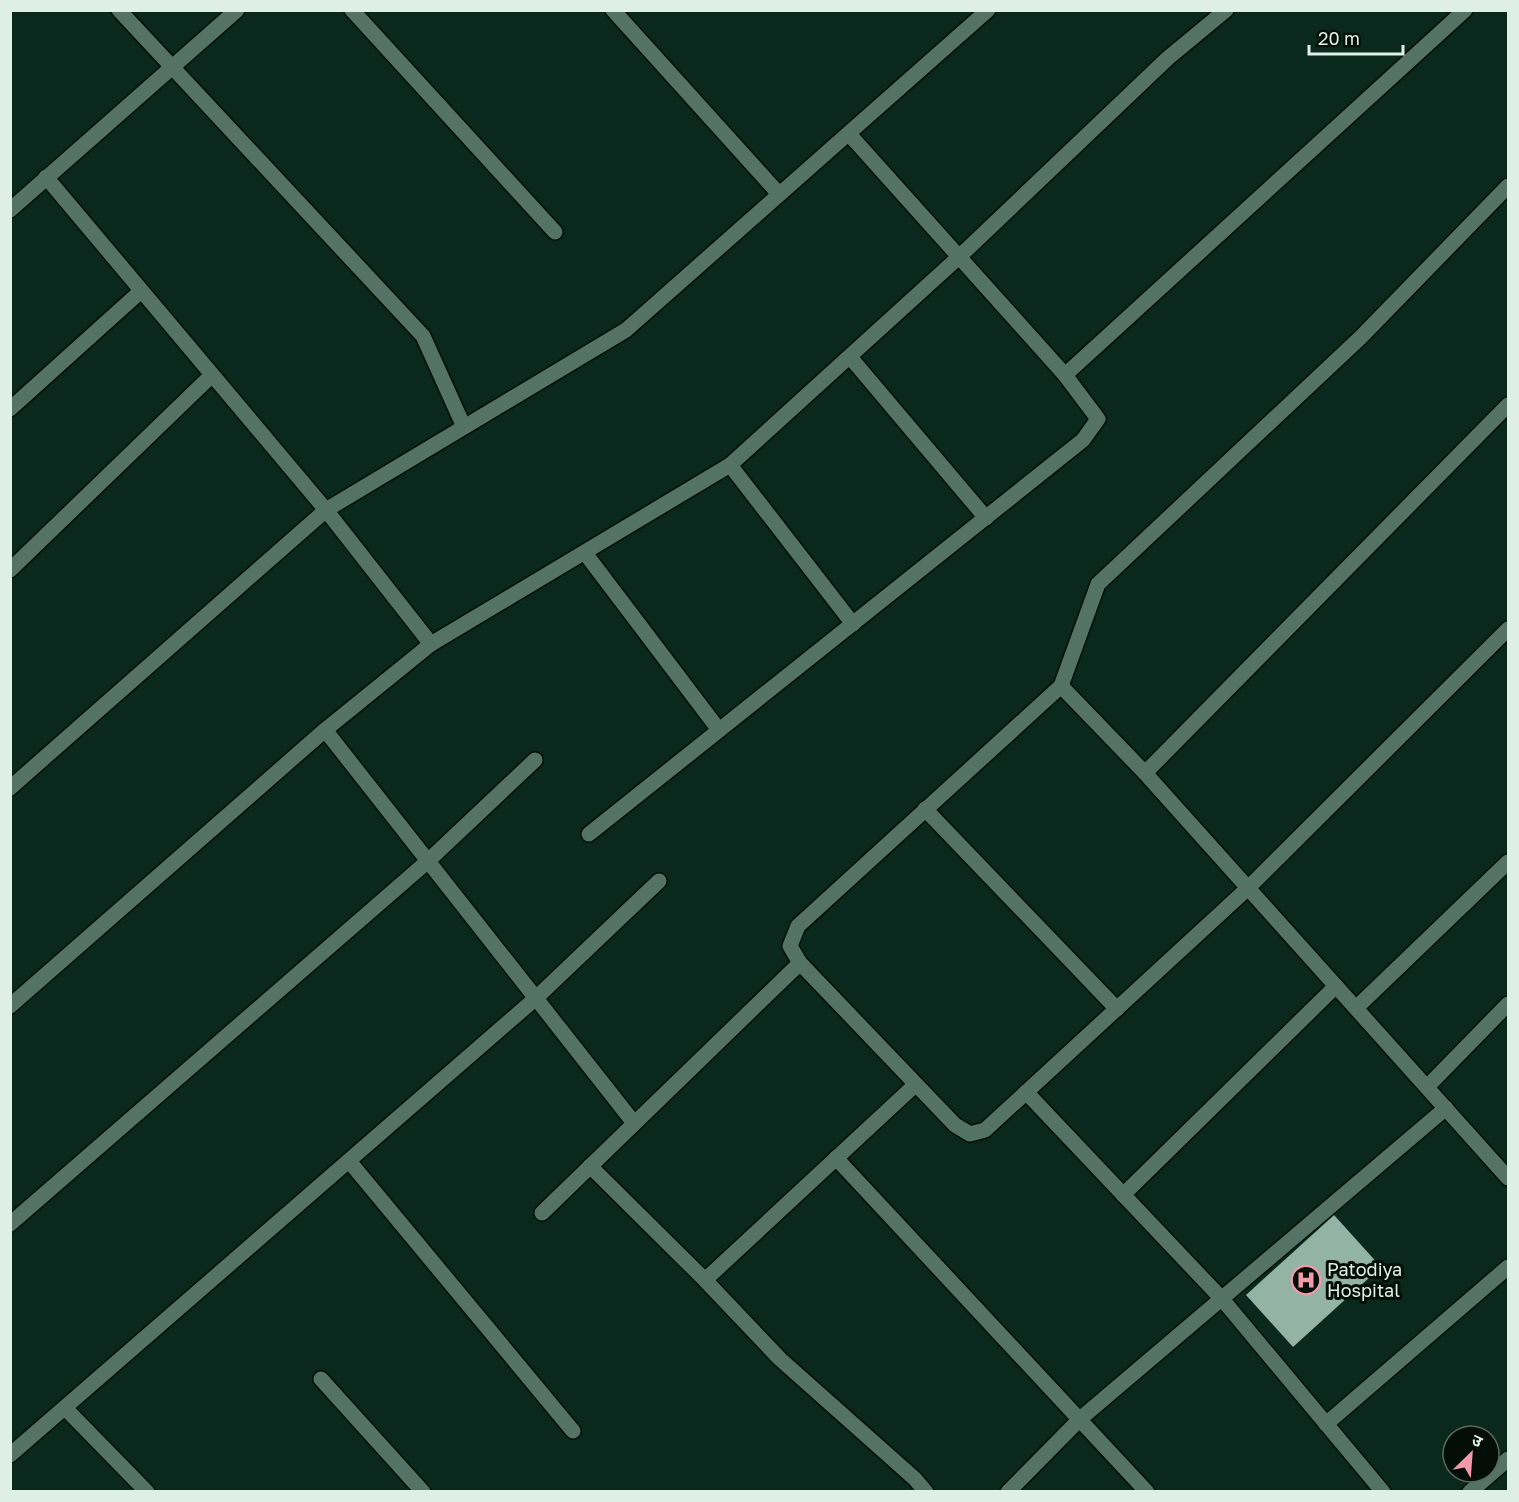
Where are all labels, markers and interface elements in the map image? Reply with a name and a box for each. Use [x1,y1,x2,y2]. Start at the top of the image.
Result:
scale bar [1309,18,1404,56]
text: 20 m [1318,27,1360,49]
place label: Patodiya Hospital [1327,1258,1402,1301]
hospital icon: Patodiya Hospital [1290,1264,1322,1296]
north arrow [1441,1424,1501,1484]
text: उ [1469,1429,1486,1452]

